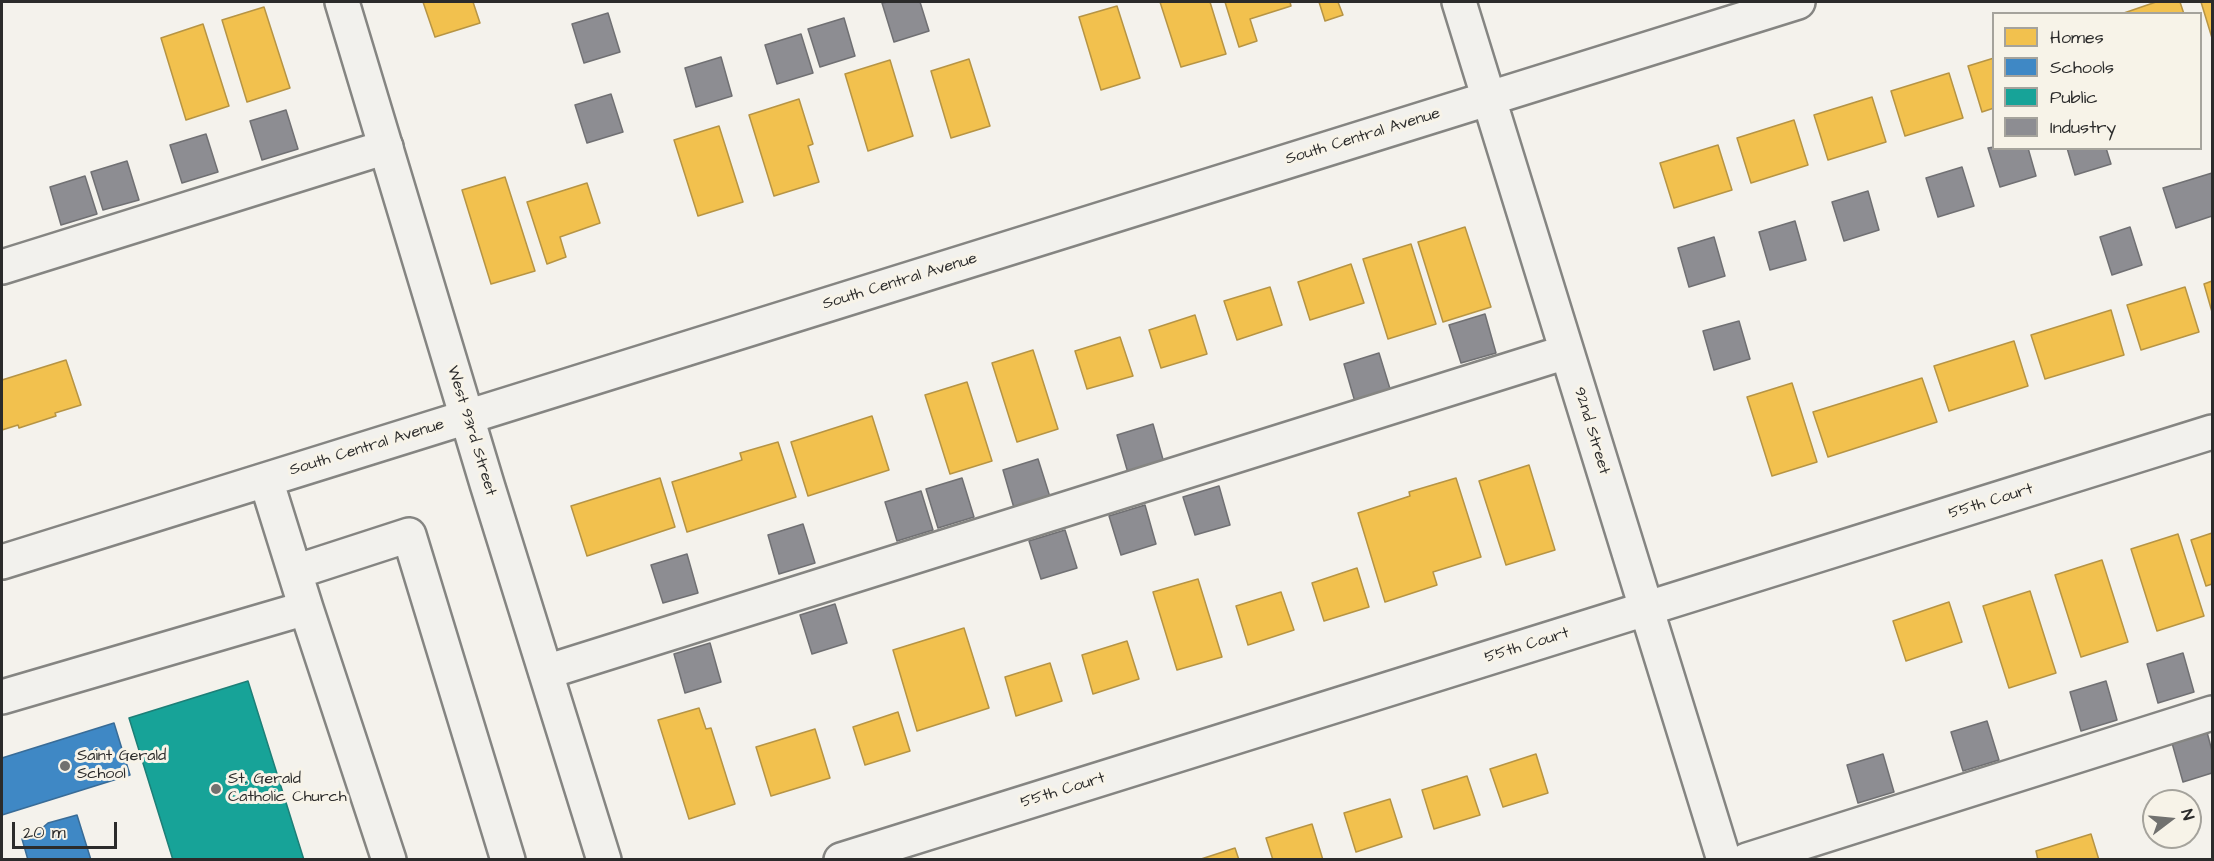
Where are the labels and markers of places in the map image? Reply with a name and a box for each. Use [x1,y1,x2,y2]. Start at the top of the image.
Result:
place label: Saint Gerald School [77,747,166,785]
marker: Saint Gerald School [58,759,72,773]
place label: St. Gerald Catholic Church [228,770,347,808]
marker: St. Gerald Catholic Church [209,782,223,796]

